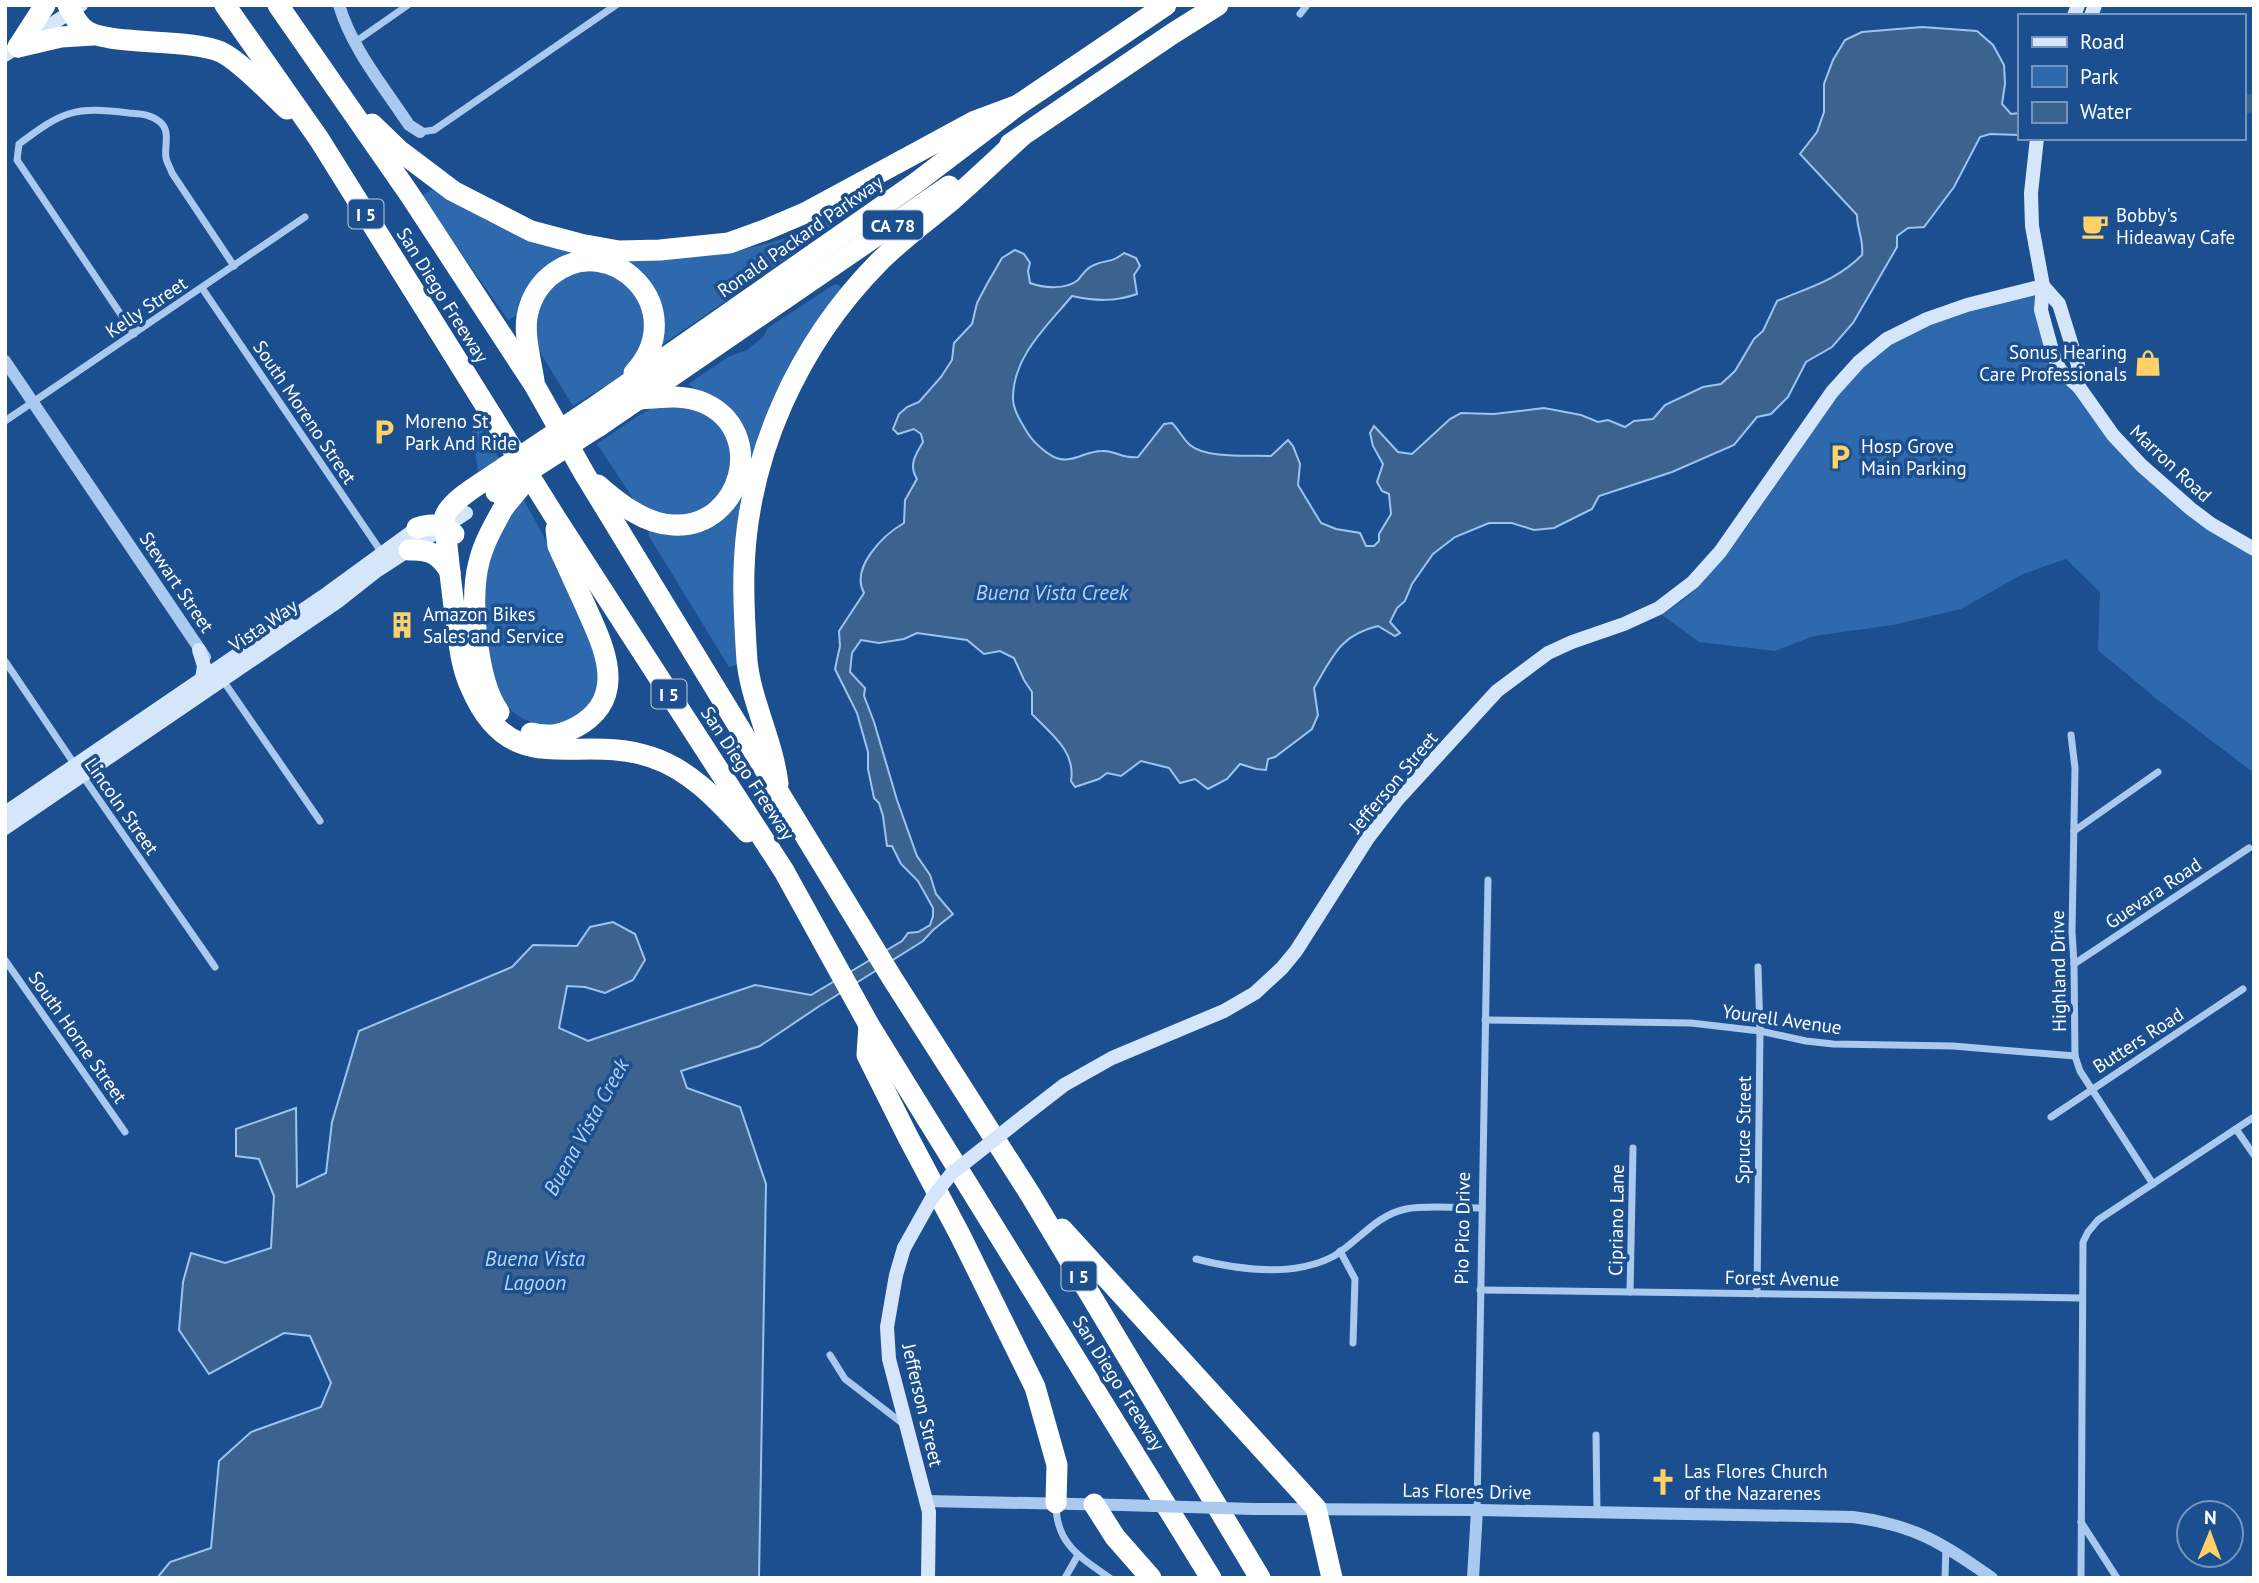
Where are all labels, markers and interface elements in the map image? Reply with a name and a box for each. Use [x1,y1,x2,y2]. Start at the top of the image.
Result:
legend [2018,14,2245,140]
text: Road [2080,28,2124,55]
text: Park [2080,63,2119,90]
text: Water [2080,98,2132,125]
street label: Ronald Packard Parkway [713,170,888,302]
road number: I 5 [348,200,384,229]
place label: Bobby's Hideaway Cafe [2116,203,2235,249]
road number: CA 78 [863,210,923,240]
cafe icon: Bobby's Hideaway Cafe [2080,211,2110,241]
street label: San Diego Freeway [392,223,494,367]
street label: Kelly Street [101,271,192,343]
street label: South Moreno Street [248,336,362,489]
place label: Sonus Hearing Care Professionals [1979,340,2127,386]
shop icon: Sonus Hearing Care Professionals [2133,348,2163,378]
place label: Moreno St Park And Ride [405,409,517,455]
parking icon: Moreno St Park And Ride [369,417,399,447]
street label: Marron Road [2125,419,2217,507]
place label: Hosp Grove Main Parking [1861,434,1967,480]
parking icon: Hosp Grove Main Parking [1825,442,1855,472]
street label: Stewart Street [135,527,220,637]
water label: Buena Vista Creek [976,579,1130,606]
street label: Vista Way [223,593,302,657]
place label: Amazon Bikes Sales and Service [423,602,564,648]
building icon: Amazon Bikes Sales and Service [387,610,417,640]
road number: I 5 [652,680,686,708]
street label: San Diego Freeway [696,702,800,845]
street label: Jefferson Street [1343,726,1443,839]
street label: Lincoln Street [80,753,165,860]
street label: Guevara Road [2100,852,2206,934]
street label: Highland Drive [2045,910,2071,1032]
street label: South Horne Street [24,966,133,1108]
street label: Yourell Avenue [1721,999,1843,1039]
street label: Butters Road [2088,1002,2188,1078]
water label: Buena Vista Creek [537,1052,636,1200]
street label: Spruce Street [1730,1075,1756,1184]
street label: Cipriano Lane [1603,1164,1629,1276]
street label: Pio Pico Drive [1449,1171,1475,1285]
water label: Buena Vista Lagoon [485,1245,586,1296]
road number: I 5 [1062,1261,1096,1290]
street label: Forest Avenue [1725,1265,1839,1291]
street label: San Diego Freeway [1068,1311,1170,1455]
street label: Jefferson Street [897,1340,949,1469]
place label: Las Flores Church of the Nazarenes [1684,1459,1828,1505]
church icon: Las Flores Church of the Nazarenes [1648,1467,1678,1497]
street label: Las Flores Drive [1402,1478,1532,1504]
north arrow [2175,1499,2245,1569]
text: N [2204,1505,2217,1529]

